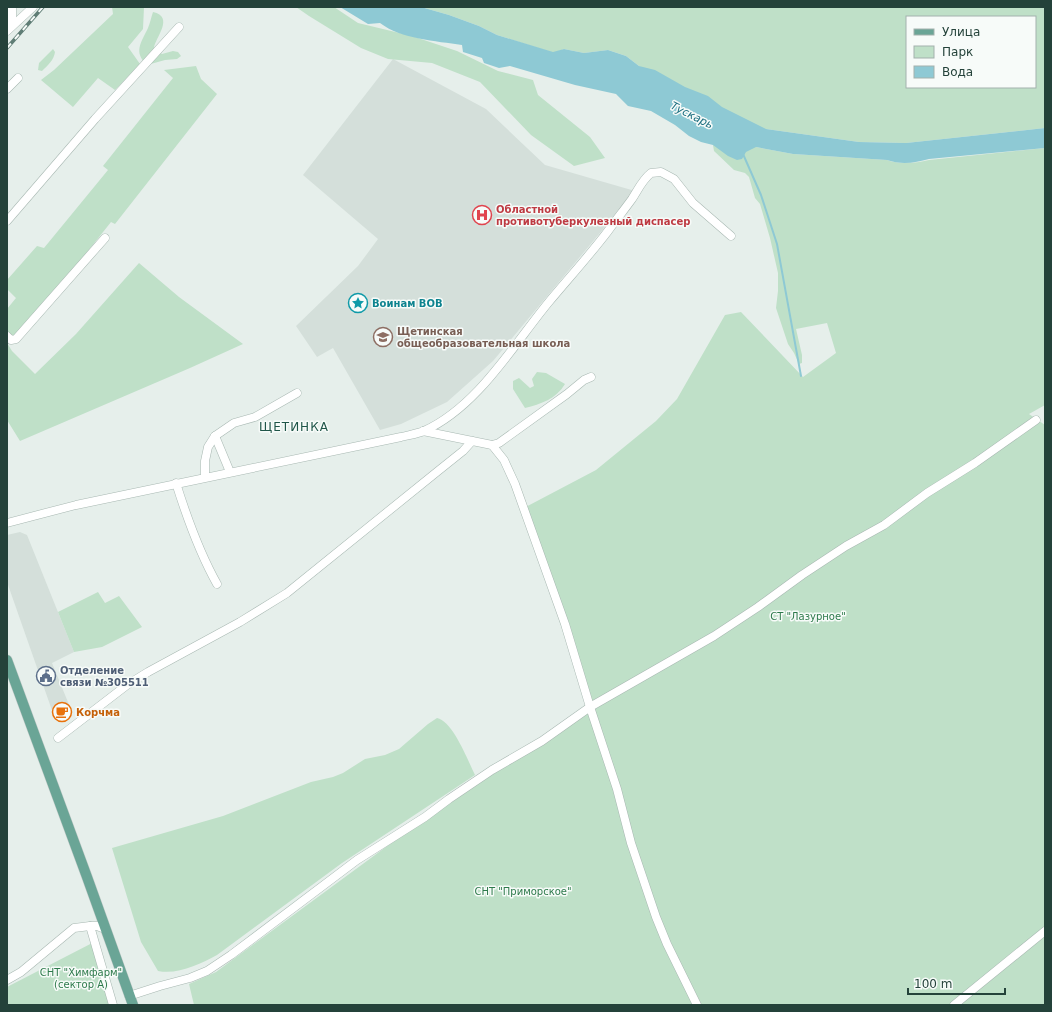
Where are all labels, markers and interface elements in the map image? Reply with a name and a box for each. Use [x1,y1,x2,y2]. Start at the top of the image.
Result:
legend [906,16,1036,88]
text: Улица [942,25,980,39]
text: Парк [942,45,973,59]
text: Вода [942,65,973,79]
water label: Тускарь [668,99,715,132]
hospital icon: Областной противотуберкулезный диспасер [471,204,493,226]
place label: Областной противотуберкулезный диспасер [496,204,690,227]
place icon: Воинам ВОВ [347,292,369,314]
place label: Воинам ВОВ [372,298,443,309]
school or university icon: Щетинская общеобразовательная школа [372,326,394,348]
place label: Щетинская общеобразовательная школа [397,326,570,349]
district label: ЩЕТИНКА [259,420,329,434]
park label: СТ "Лазурное" [770,611,846,622]
public building icon: Отделение связи №305511 [35,665,57,687]
place label: Отделение связи №305511 [60,665,149,688]
cafe icon: Корчма [51,701,73,723]
place label: Корчма [76,707,120,718]
park label: СНТ "Приморское" [474,886,572,897]
park label: СНТ "Химфарм" (сектор А) [40,967,122,990]
scale bar [908,970,1005,996]
text: 100 m [914,977,952,991]

